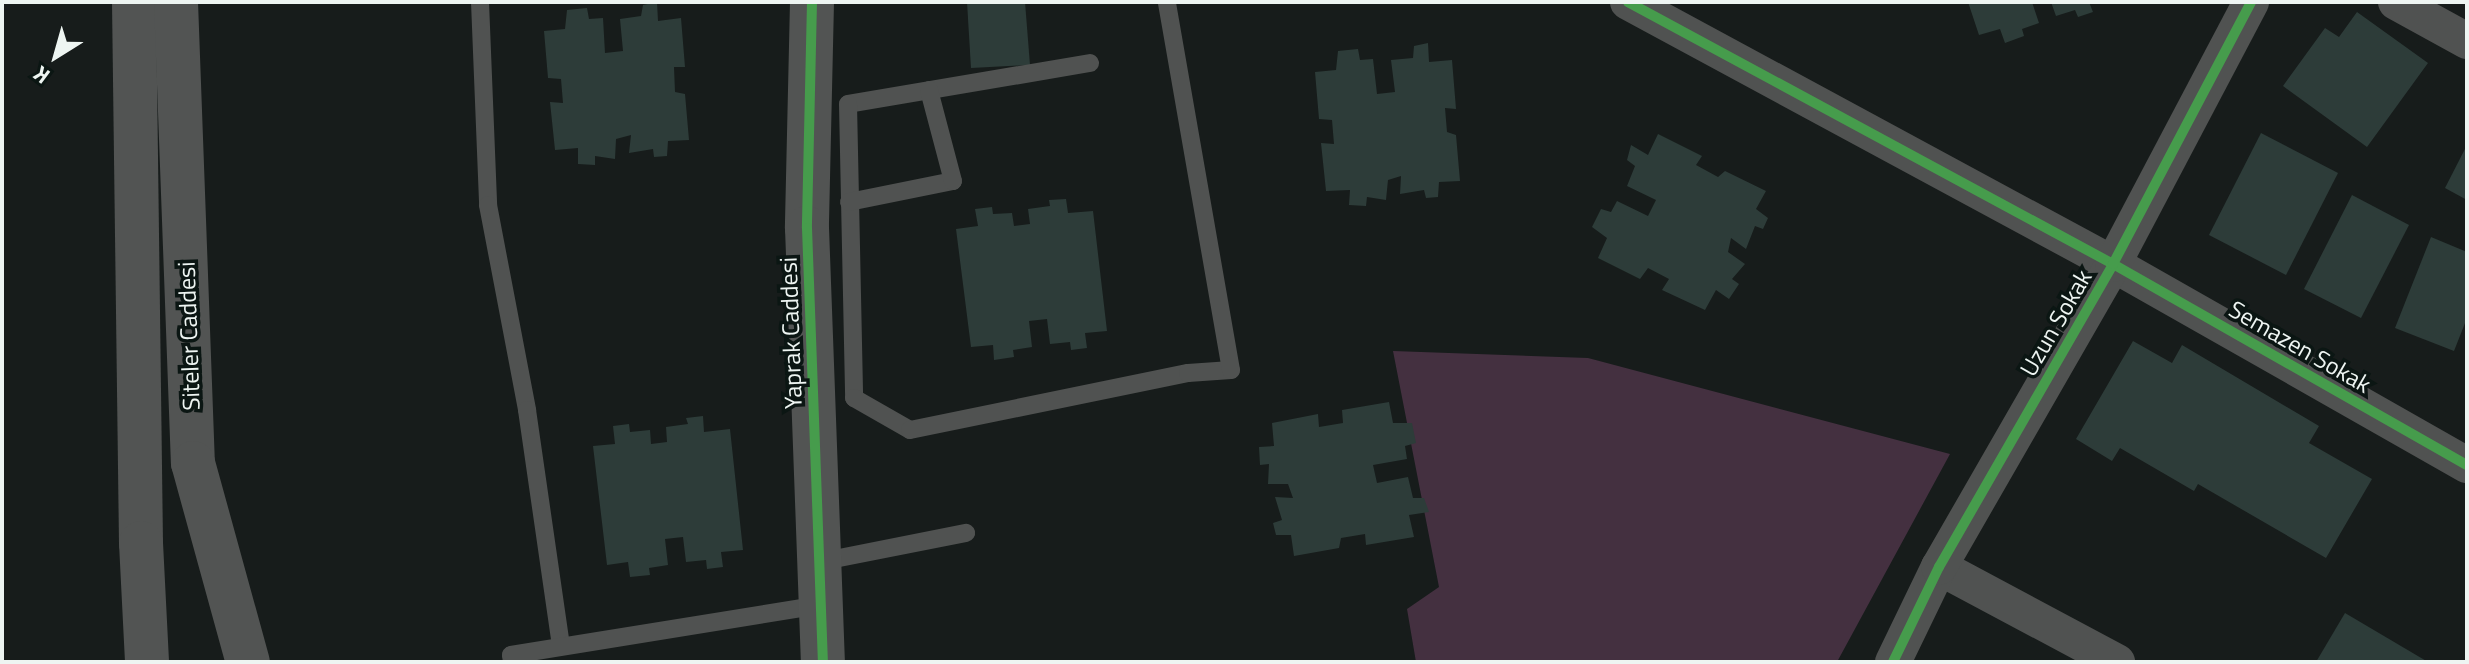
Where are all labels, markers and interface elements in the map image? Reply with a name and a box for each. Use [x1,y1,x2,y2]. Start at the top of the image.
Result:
north arrow [16,16,96,96]
text: K [26,58,57,93]
street label: Yaprak Caddesi [774,256,808,410]
street label: Siteler Caddesi [172,261,206,411]
street label: Uzun Sokak [2014,265,2098,381]
street label: Semazen Sokak [2224,295,2376,399]

